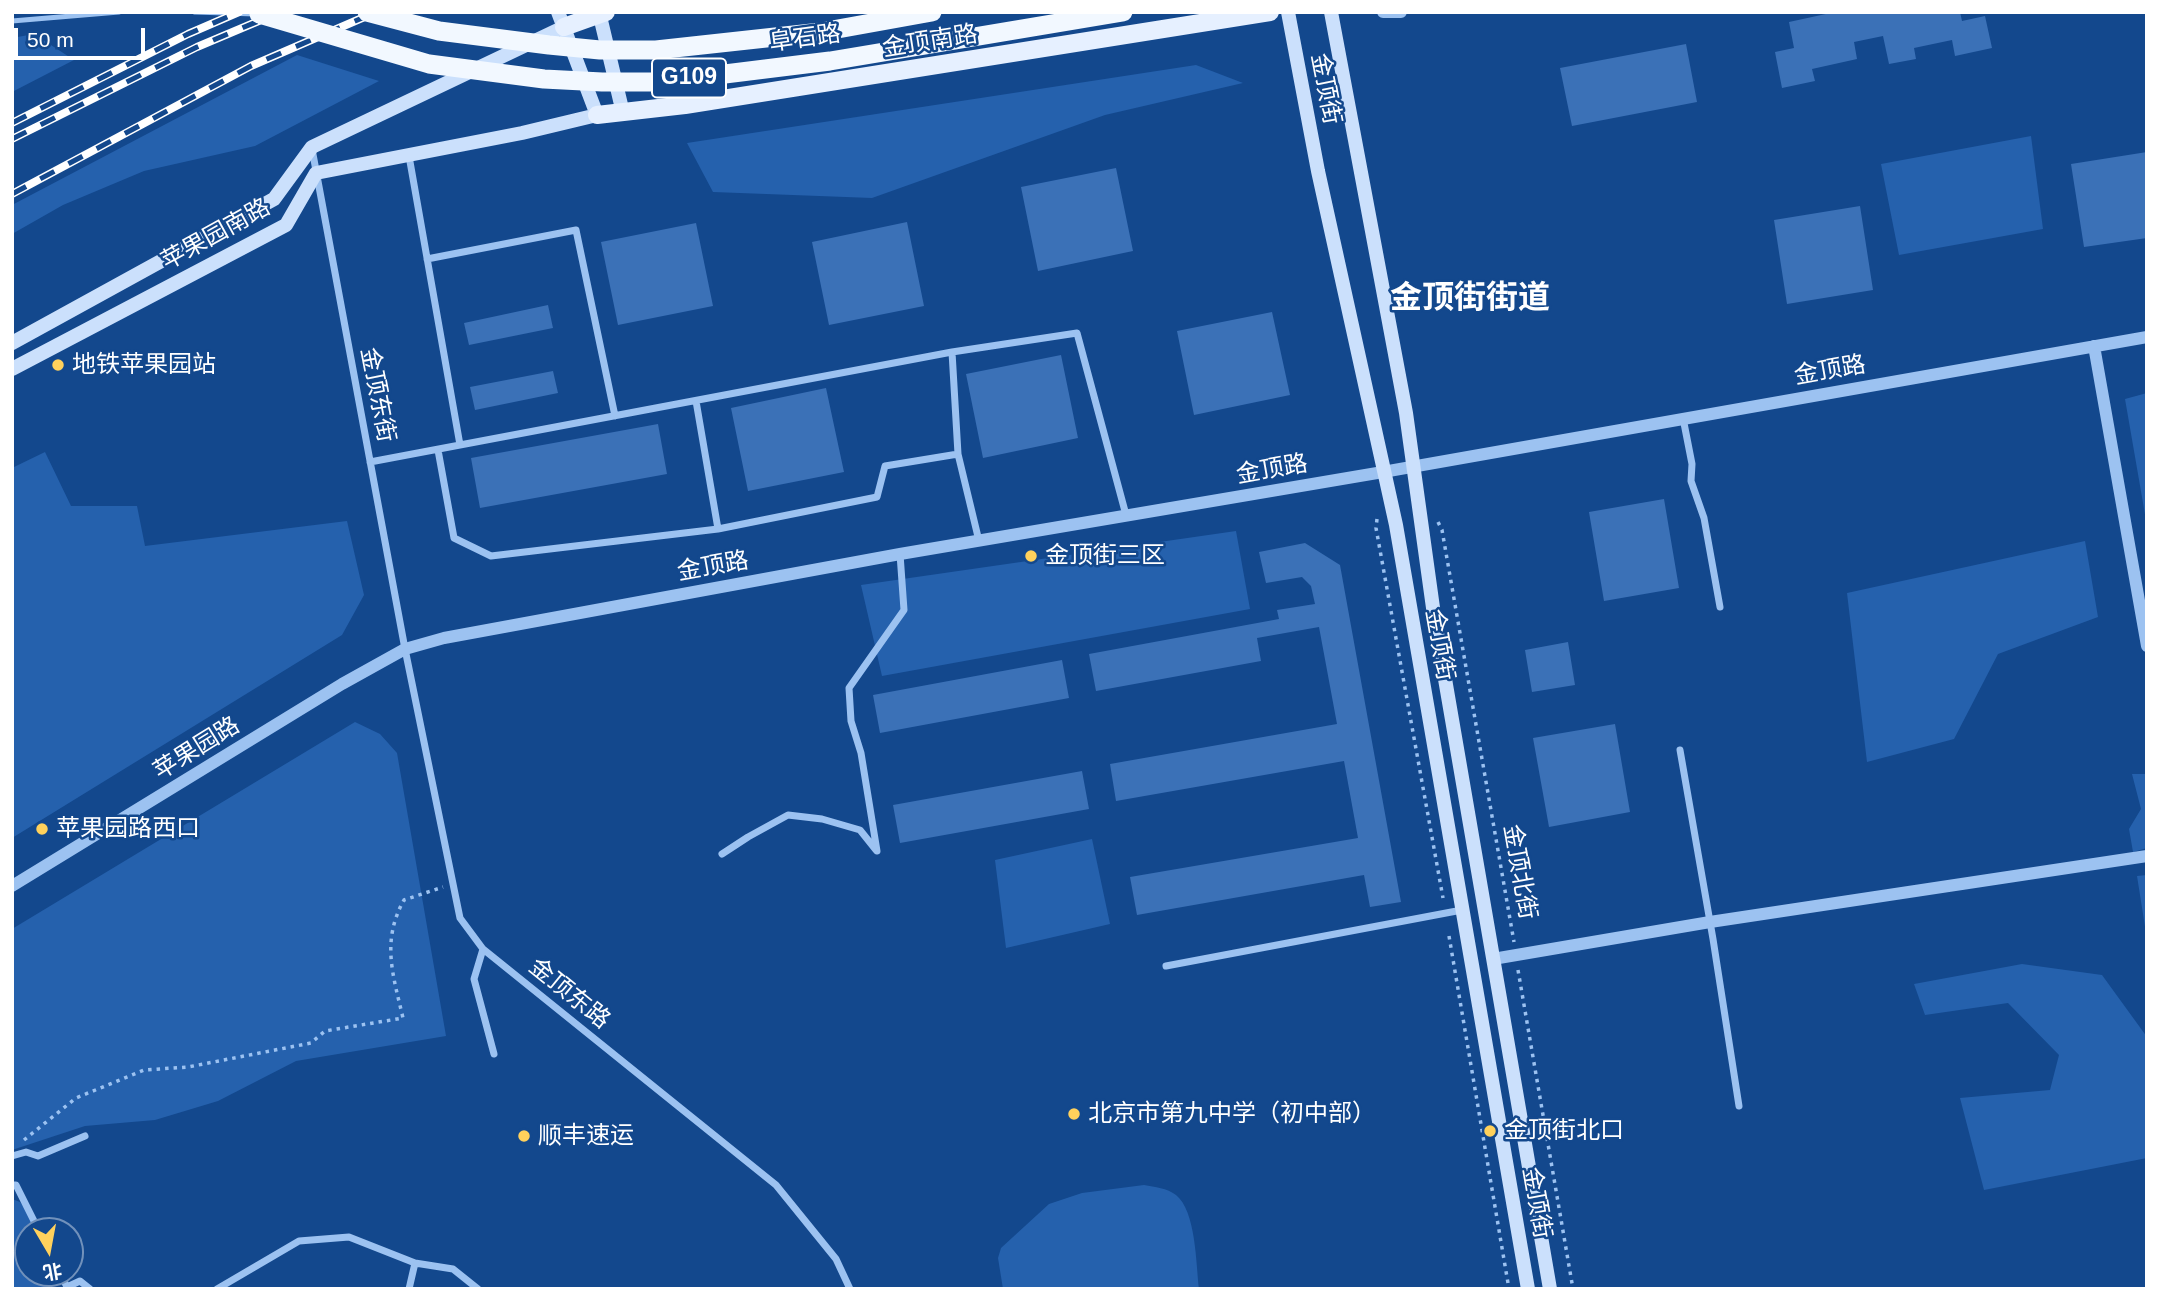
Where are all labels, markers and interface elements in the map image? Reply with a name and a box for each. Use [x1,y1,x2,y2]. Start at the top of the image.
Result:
scale bar [18,14,149,58]
street label: 阜石路 [767,20,843,58]
street label: 金顶南路 [880,20,980,64]
text: 50 m [27,28,74,51]
street label: 金顶街 [1304,51,1346,127]
road number: G109 [652,58,726,97]
street label: 苹果园南路 [157,193,275,277]
district label: 金顶街街道 [1390,280,1550,318]
street label: 金顶东街 [354,345,400,445]
place label: 地铁苹果园站 [72,351,216,379]
street label: 金顶路 [1792,351,1868,391]
marker: 地铁苹果园站 [50,357,66,373]
street label: 金顶路 [1234,450,1310,490]
place label: 金顶街三区 [1045,542,1165,570]
street label: 金顶路 [675,547,751,587]
marker: 金顶街三区 [1023,548,1039,564]
street label: 金顶街 [1419,607,1459,683]
street label: 苹果园路 [149,711,245,787]
place label: 苹果园路西口 [56,815,200,843]
marker: 苹果园路西口 [34,821,50,837]
street label: 金顶北街 [1496,822,1542,922]
street label: 金顶东路 [523,953,615,1035]
place label: 北京市第九中学（初中部） [1088,1100,1376,1128]
marker: 北京市第九中学（初中部） [1066,1106,1082,1122]
place label: 金顶街北口 [1504,1117,1624,1145]
place label: 顺丰速运 [538,1122,634,1150]
marker: 金顶街北口 [1482,1123,1498,1139]
marker: 顺丰速运 [516,1128,532,1144]
street label: 金顶街 [1516,1165,1556,1241]
north arrow [14,1217,84,1287]
text: 北 [41,1259,64,1283]

